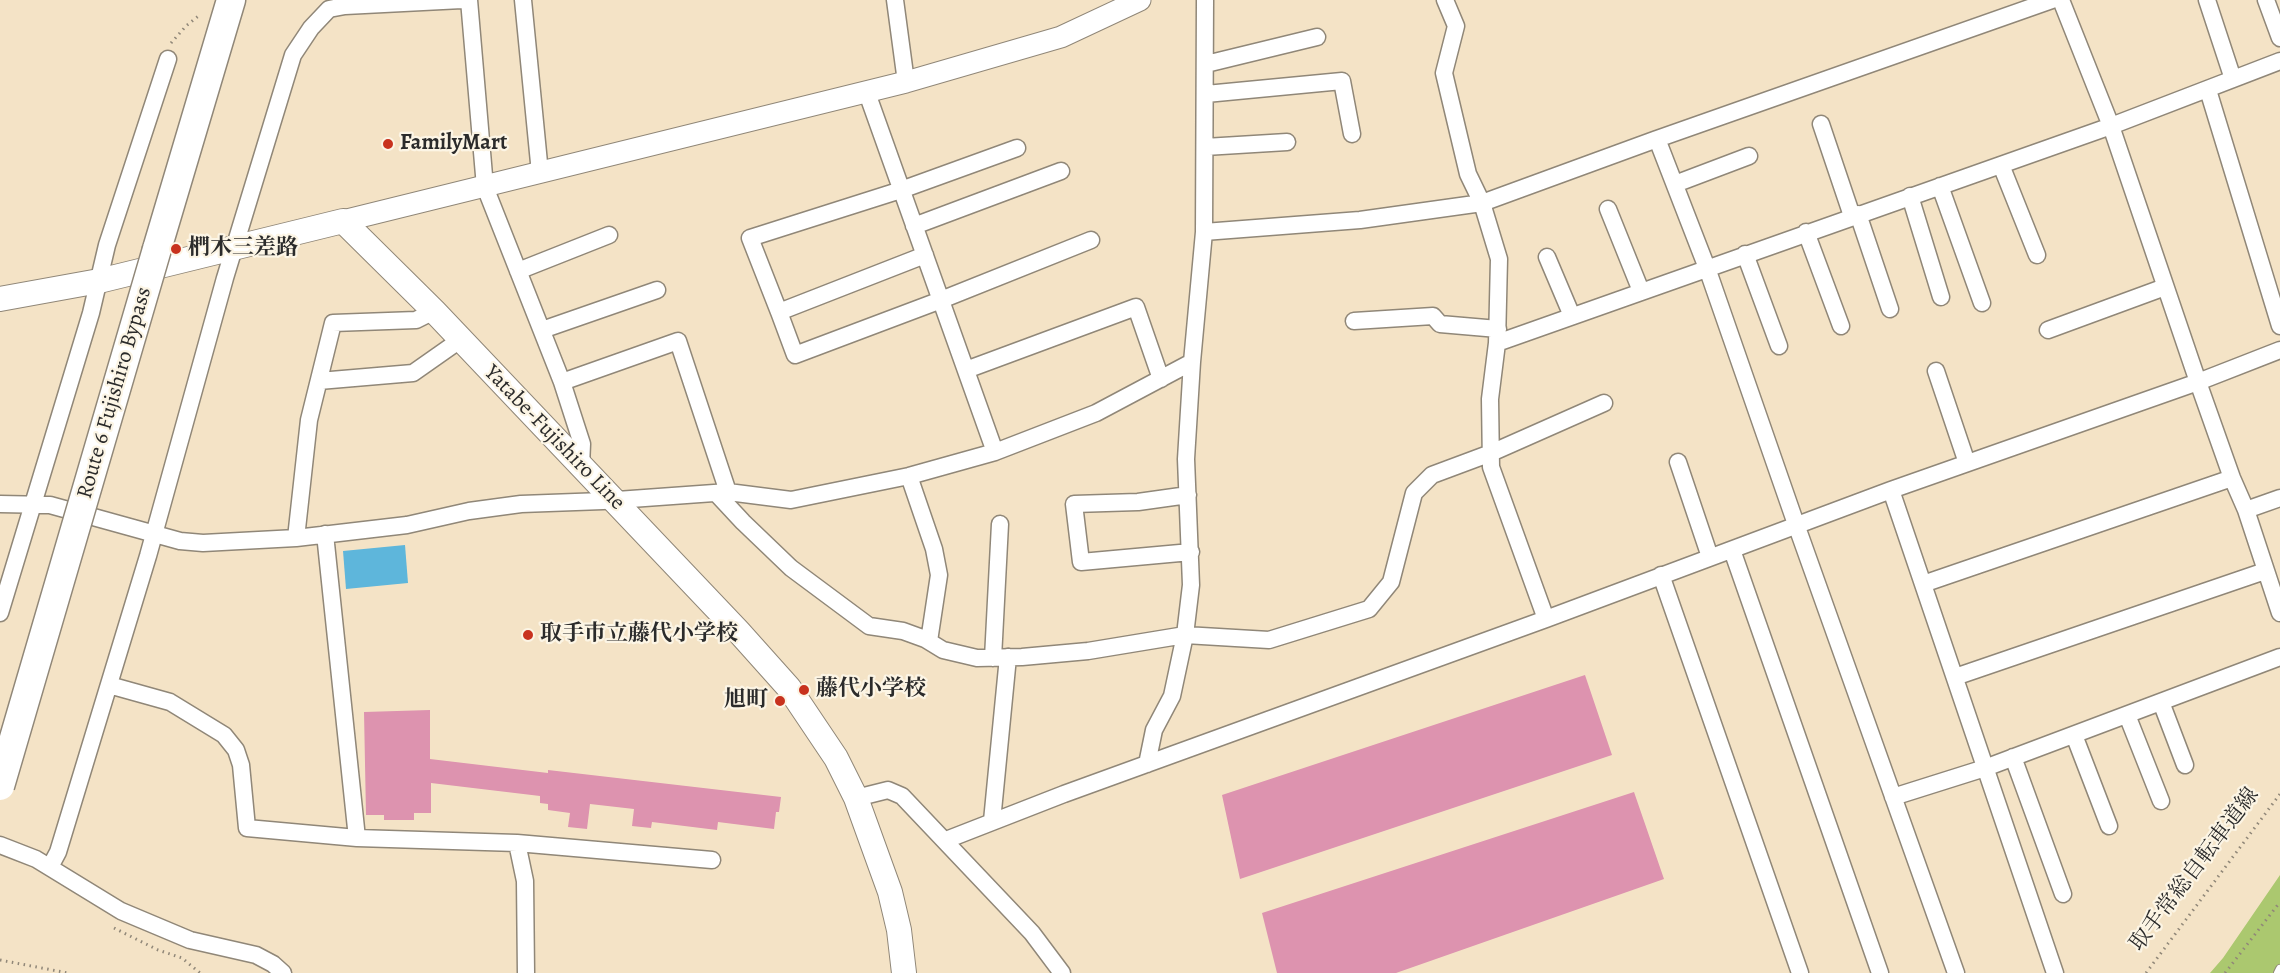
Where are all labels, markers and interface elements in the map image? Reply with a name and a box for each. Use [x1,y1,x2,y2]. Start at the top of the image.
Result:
place label: FamilyMart [400,131,507,157]
marker: FamilyMart [381,137,395,151]
place label: 椚木三差路 [188,236,298,262]
marker: 椚木三差路 [169,242,183,256]
street label: Route 6 Fujishiro Bypass [72,284,158,502]
street label: Yatabe-Fujishiro Line [478,360,630,516]
place label: 取手市立藤代小学校 [540,622,738,648]
marker: 取手市立藤代小学校 [521,628,535,642]
place label: 藤代小学校 [816,677,926,703]
marker: 藤代小学校 [797,683,811,697]
place label: 旭町 [724,688,768,714]
marker: 旭町 [773,694,787,708]
street label: 取手常総自転車道線 [2125,783,2265,957]

